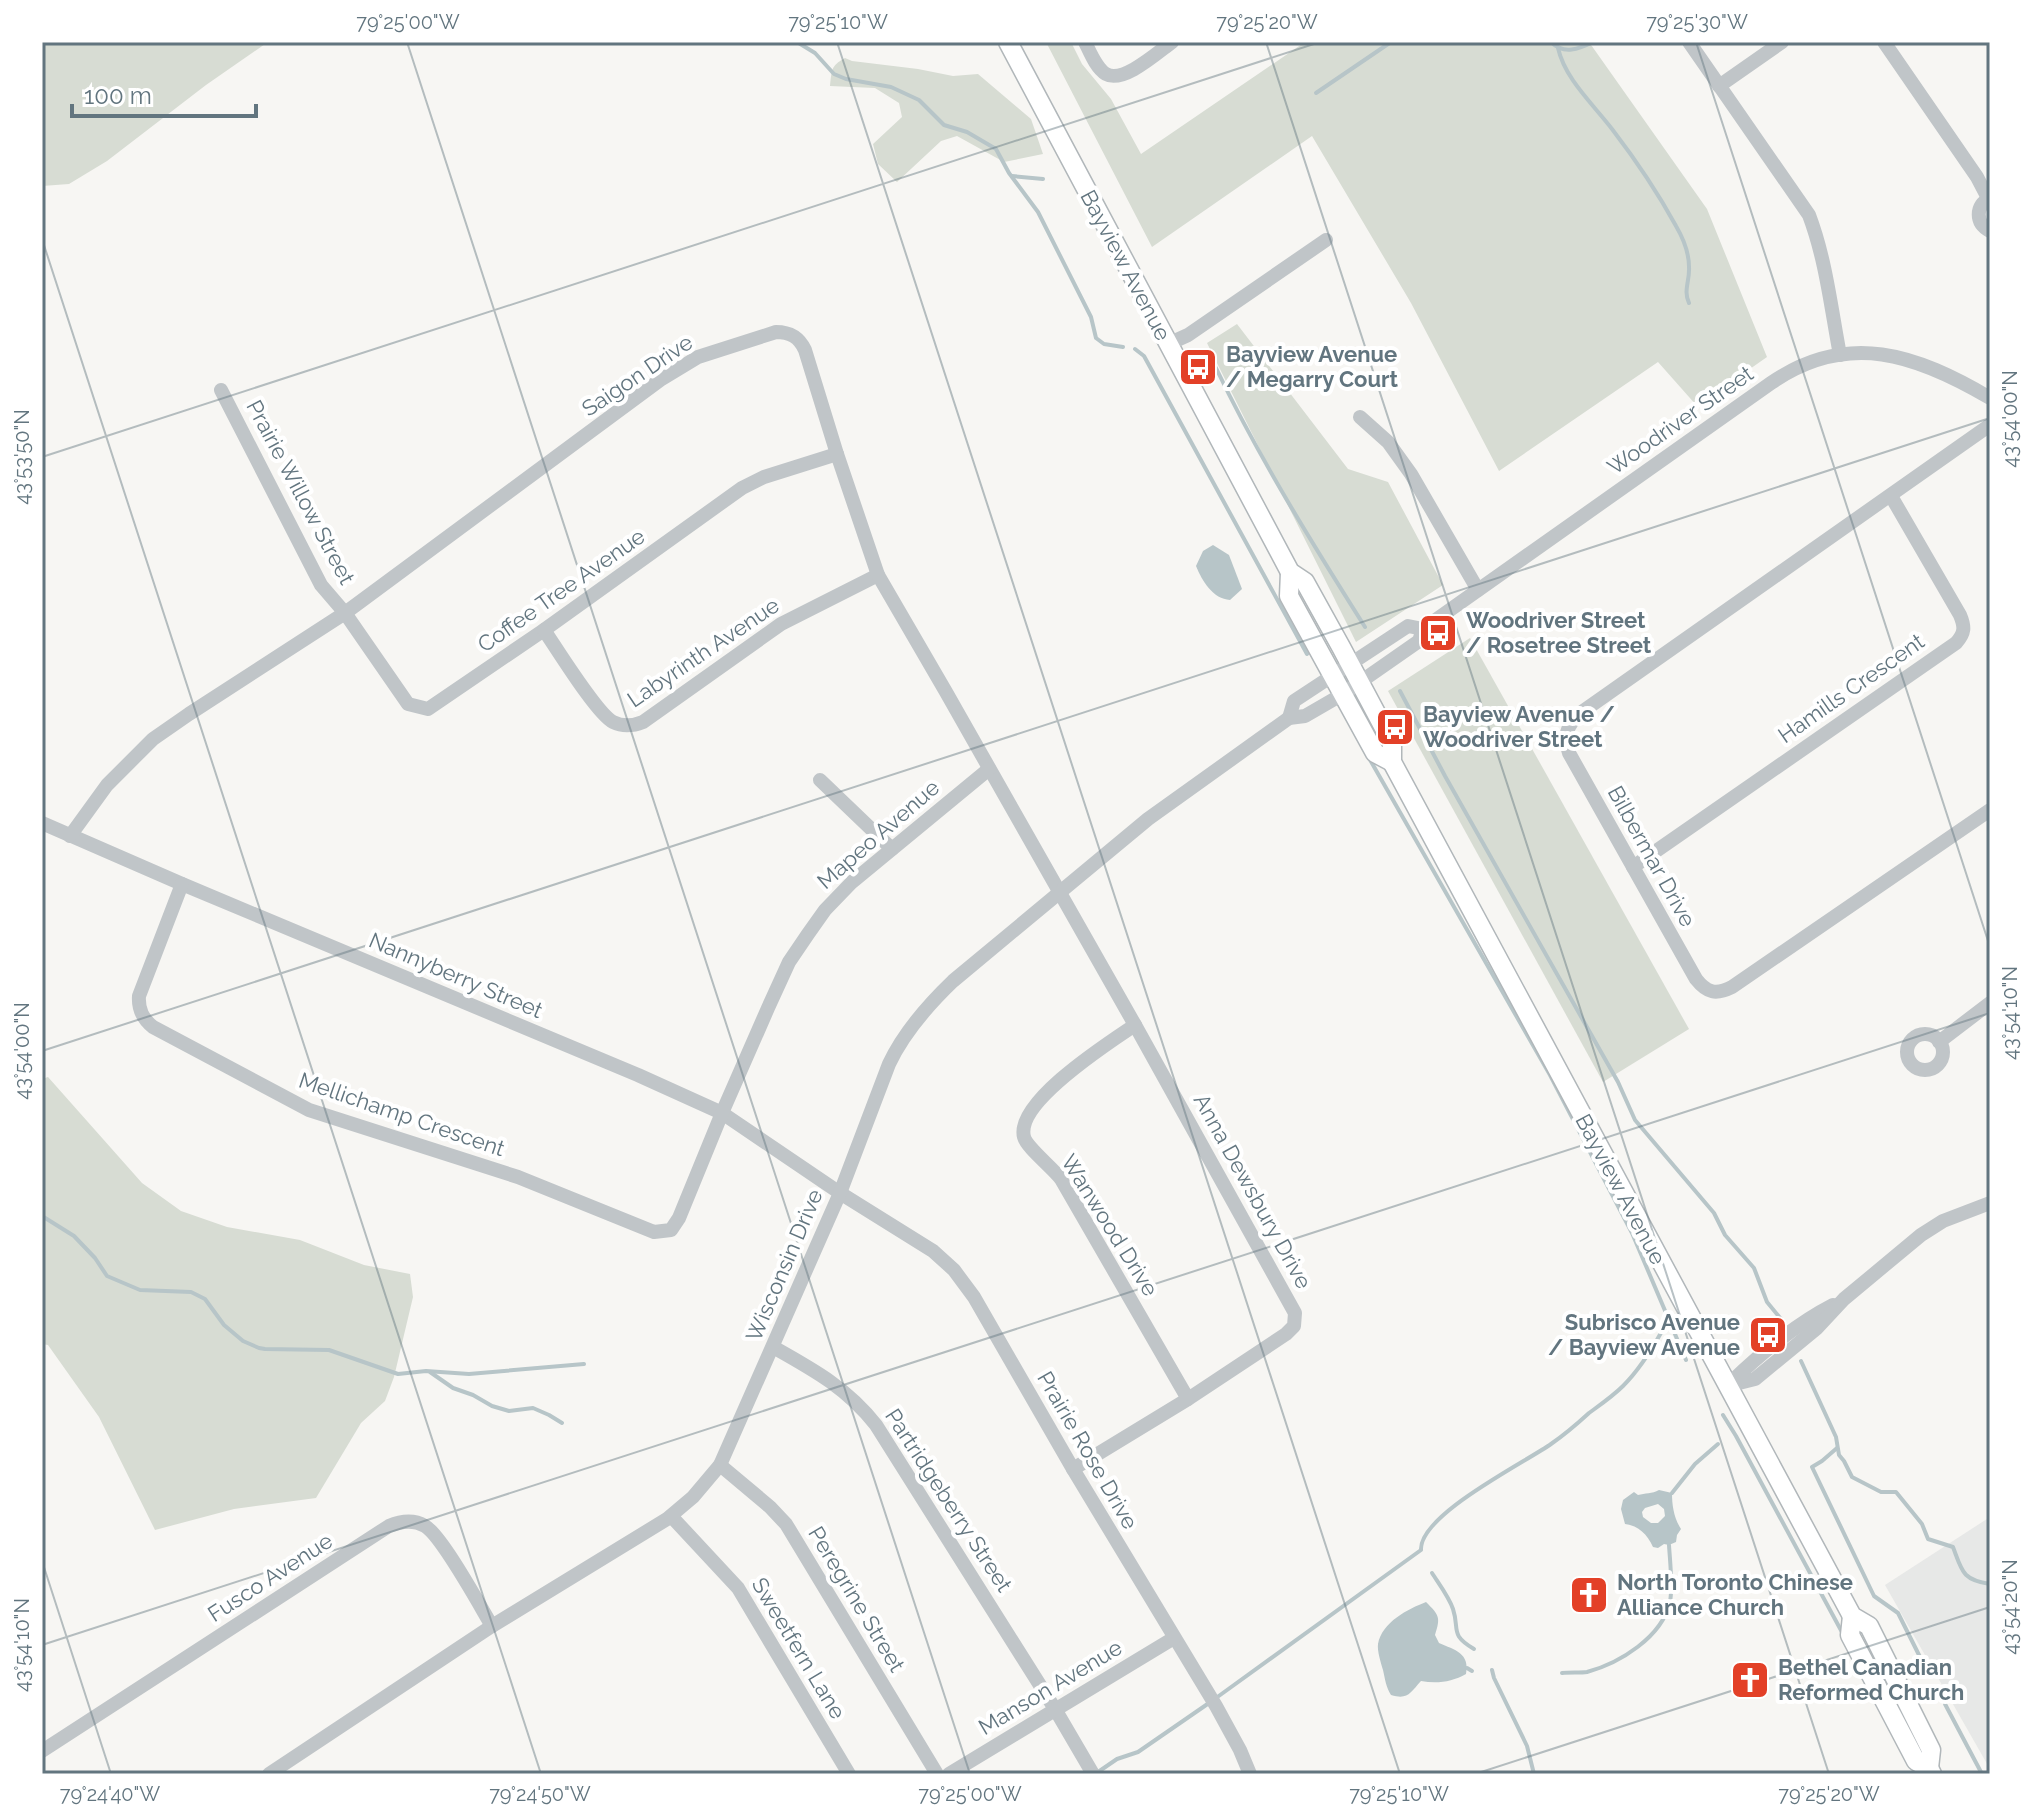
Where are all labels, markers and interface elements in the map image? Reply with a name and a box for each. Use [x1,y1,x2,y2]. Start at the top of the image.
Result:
text: 79°25'00"W [356,10,460,34]
text: 79°25'10"W [788,10,888,34]
text: 79°25'20"W [1216,10,1318,34]
text: 79°25'30"W [1646,10,1748,34]
scale bar [72,68,256,118]
text: 100 m [84,81,152,110]
street label: Bayview Avenue [1075,185,1177,345]
street label: Saigon Drive [577,328,697,422]
place label: Bayview Avenue / Megarry Court [1226,341,1399,392]
bus stop icon: Bayview Avenue / Megarry Court [1177,346,1219,388]
street label: Woodriver Street [1602,360,1758,480]
text: 43°54'00"N [1998,370,2022,468]
street label: Prairie Willow Street [241,395,361,589]
text: 43°53'50"N [10,409,34,505]
street label: Coffee Tree Avenue [472,523,650,657]
street label: Labyrinth Avenue [622,592,784,712]
place label: Woodriver Street / Rosetree Street [1466,607,1652,658]
bus stop icon: Woodriver Street / Rosetree Street [1417,612,1459,654]
street label: Hamills Crescent [1773,628,1930,748]
place label: Bayview Avenue / Woodriver Street [1423,701,1615,752]
bus stop icon: Bayview Avenue / Woodriver Street [1374,706,1416,748]
street label: Mapeo Avenue [812,774,944,894]
street label: Bilbermar Drive [1603,781,1702,931]
street label: Nannyberry Street [365,927,547,1024]
text: 43°54'10"N [1998,966,2022,1060]
text: 43°54'00"N [10,1002,34,1100]
street label: Mellichamp Crescent [296,1067,509,1162]
street label: Anna Dewsbury Drive [1189,1089,1317,1293]
street label: Bayview Avenue [1570,1109,1672,1269]
street label: Wanwood Drive [1056,1149,1164,1301]
street label: Wisconsin Drive [740,1185,828,1345]
place label: Subrisco Avenue / Bayview Avenue [1548,1309,1740,1360]
bus stop icon: Subrisco Avenue / Bayview Avenue [1747,1314,1789,1356]
street label: Prairie Rose Drive [1032,1366,1144,1534]
street label: Partridgeberry Street [880,1404,1018,1597]
street label: Peregrine Street [803,1522,911,1677]
street label: Fusco Avenue [203,1527,337,1627]
text: 43°54'20"N [1998,1559,2022,1655]
place label: North Toronto Chinese Alliance Church [1617,1569,1853,1620]
street label: Sweetfern Lane [747,1573,851,1723]
church icon: North Toronto Chinese Alliance Church [1568,1574,1610,1616]
text: 43°54'10"N [10,1598,34,1692]
street label: Manson Avenue [974,1634,1126,1740]
place label: Bethel Canadian Reformed Church [1778,1654,1964,1705]
church icon: Bethel Canadian Reformed Church [1729,1659,1771,1701]
text: 79°24'40"W [60,1782,160,1806]
text: 79°24'50"W [489,1782,591,1806]
text: 79°25'00"W [918,1782,1022,1806]
text: 79°25'10"W [1349,1782,1449,1806]
text: 79°25'20"W [1778,1782,1880,1806]

